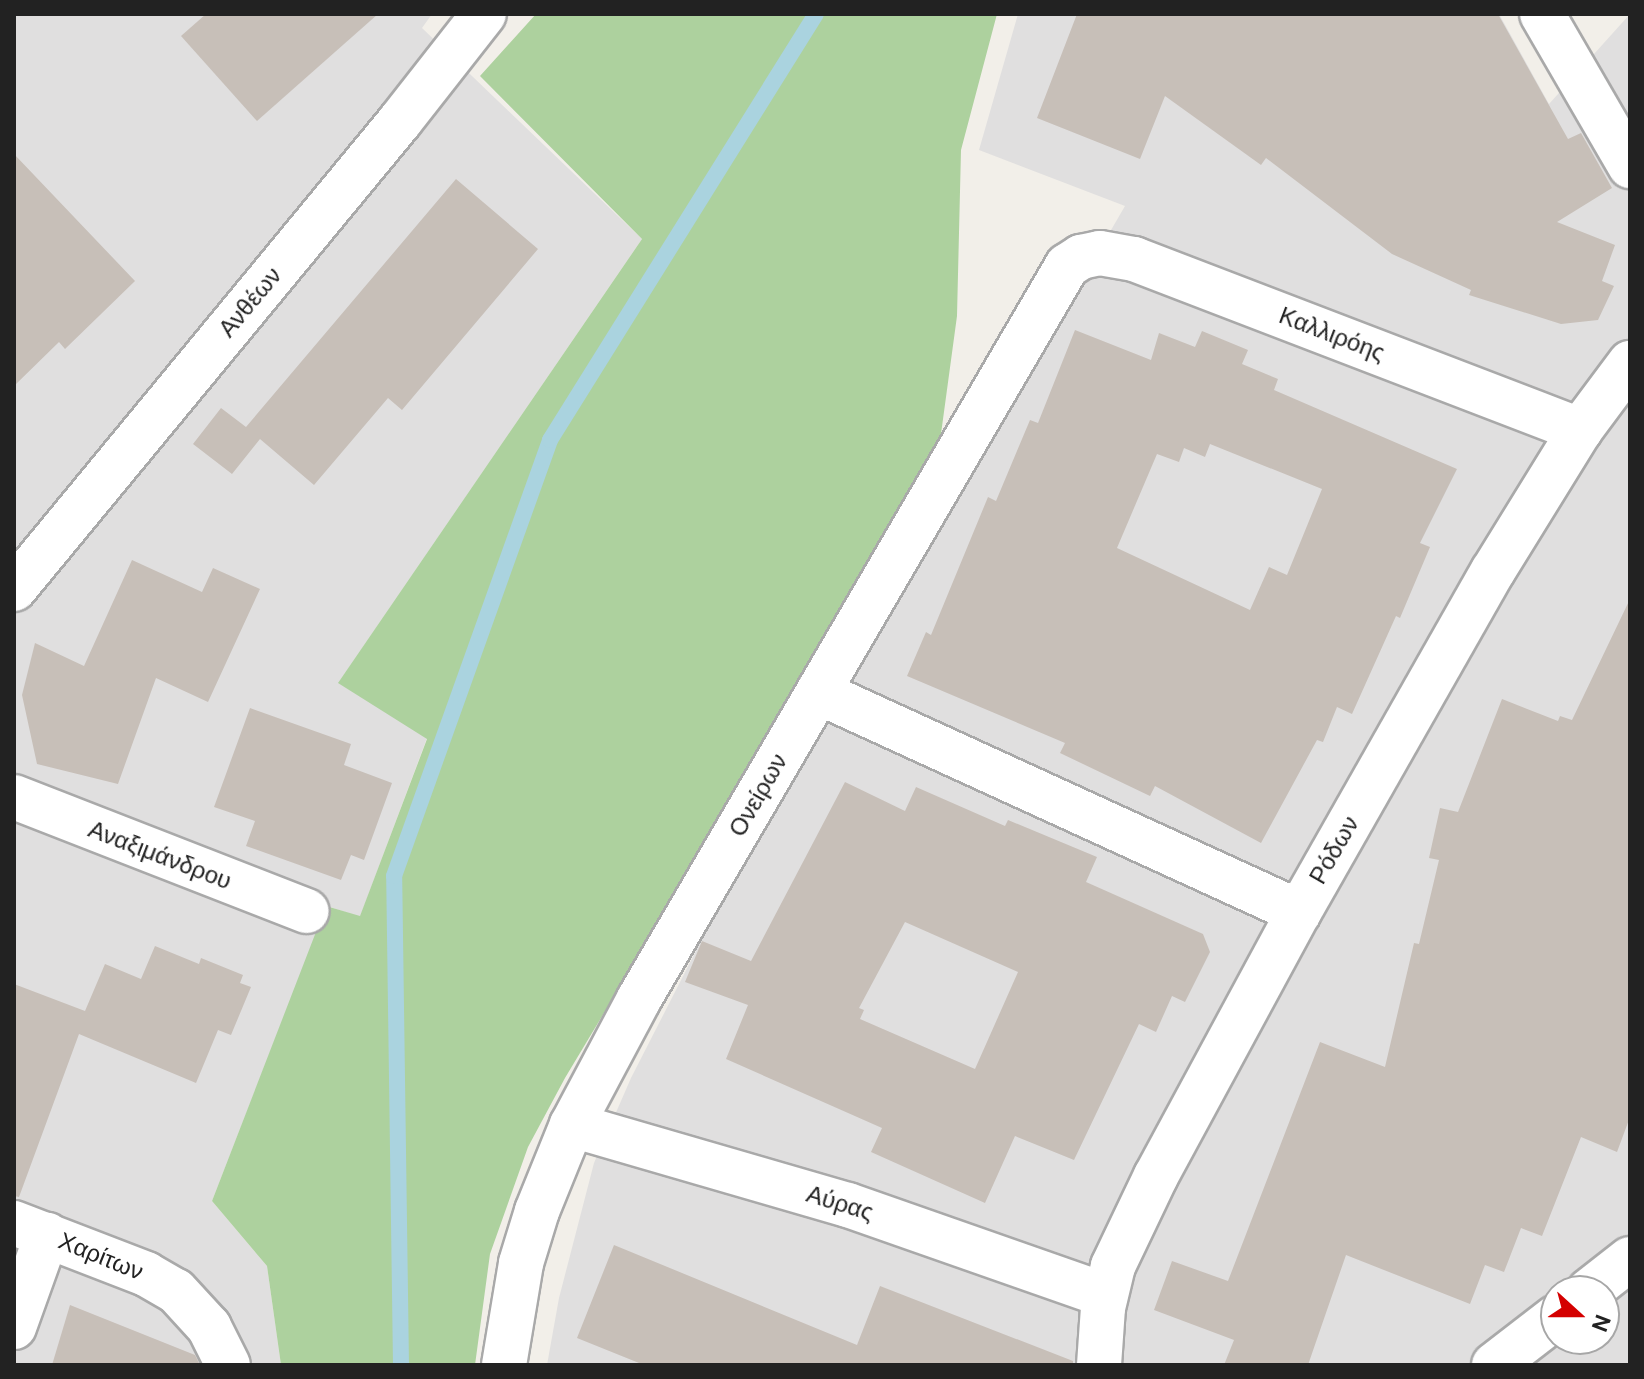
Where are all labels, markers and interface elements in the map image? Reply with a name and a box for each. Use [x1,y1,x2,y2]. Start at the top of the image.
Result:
street label: Ανθέων [212,261,288,343]
street label: Καλλιρόης [1275,301,1389,367]
street label: Ονείρων [723,748,793,842]
street label: Ρόδων [1303,811,1365,889]
street label: Αναξιμάνδρου [84,815,236,895]
street label: Αύρας [803,1179,877,1227]
street label: Χαρίτων [54,1226,148,1286]
north arrow [1540,1275,1620,1355]
text: N [1585,1310,1617,1336]

